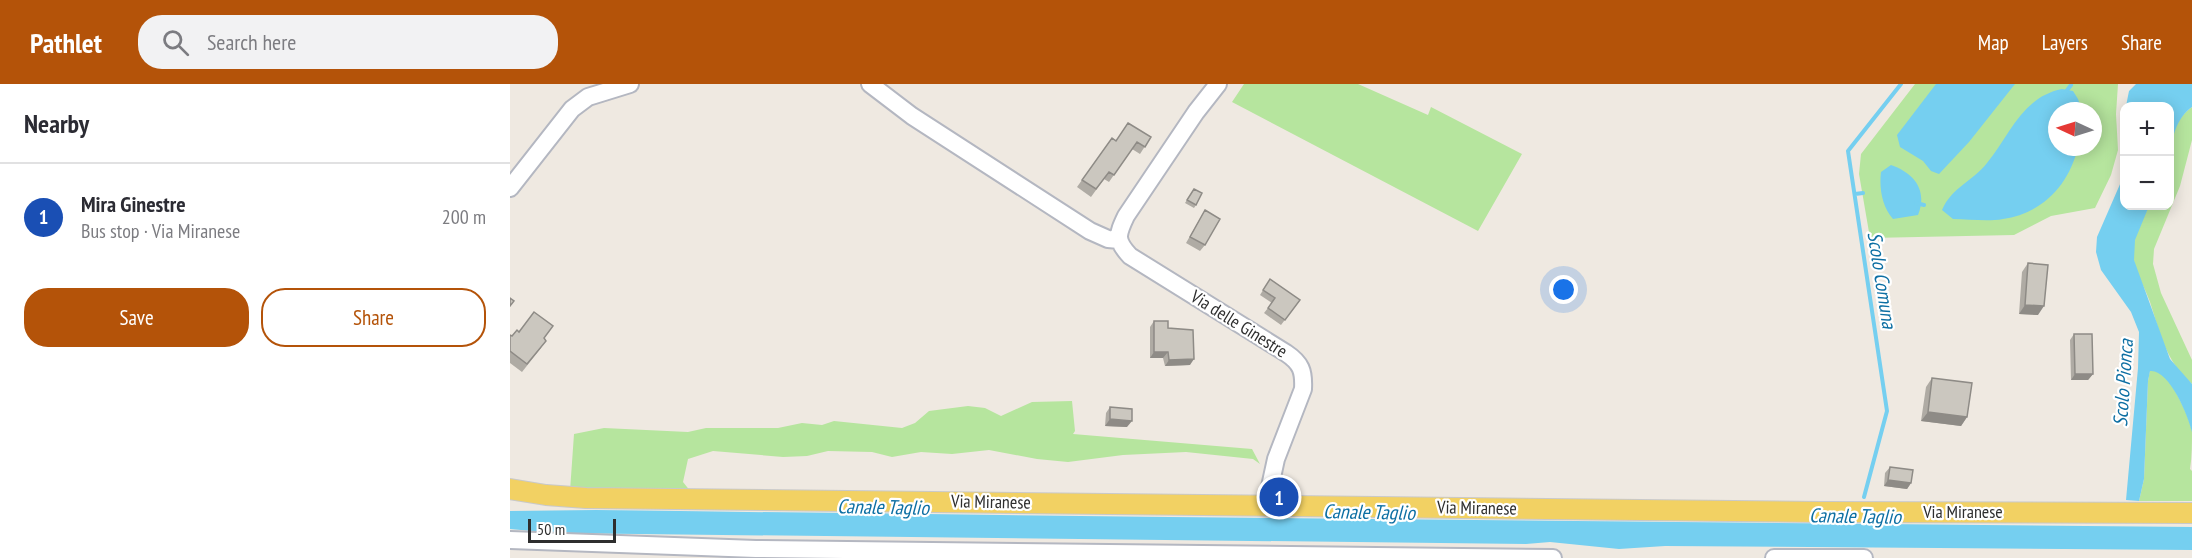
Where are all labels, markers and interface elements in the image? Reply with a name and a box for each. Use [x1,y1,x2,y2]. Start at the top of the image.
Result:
search box [138,15,558,69]
text: Pathlet [30,24,102,61]
icon: search [159,26,192,59]
text: Search here [207,28,296,56]
text: Map [1978,29,2009,56]
text: Layers [2042,29,2088,56]
text: Share [2121,29,2162,56]
north arrow [2048,102,2102,156]
map controls [2120,102,2174,210]
button: + [2120,102,2174,156]
text: Nearby [24,107,89,140]
button: − [2120,156,2174,210]
text: Mira Ginestre [81,190,186,218]
text: 1 [39,204,48,230]
text: 200 m [442,204,486,230]
text: Bus stop · Via Miranese [81,218,240,244]
water label: Scolo Comuna [1862,230,1903,331]
your location [1549,275,1578,304]
street label: Via delle Ginestre [1186,284,1292,362]
button: Save [24,288,249,347]
button: Share [261,288,486,347]
water label: Scolo Pionca [2107,337,2139,428]
pin: 1 [1260,474,1298,520]
street label: Via Miranese [950,489,1031,514]
water label: Canale Taglio [837,493,930,521]
street label: Via Miranese [1436,495,1517,520]
water label: Canale Taglio [1323,498,1416,526]
street label: Via Miranese [1922,500,2003,523]
water label: Canale Taglio [1809,502,1902,530]
scale bar [528,516,616,544]
text: 50 m [537,519,565,539]

